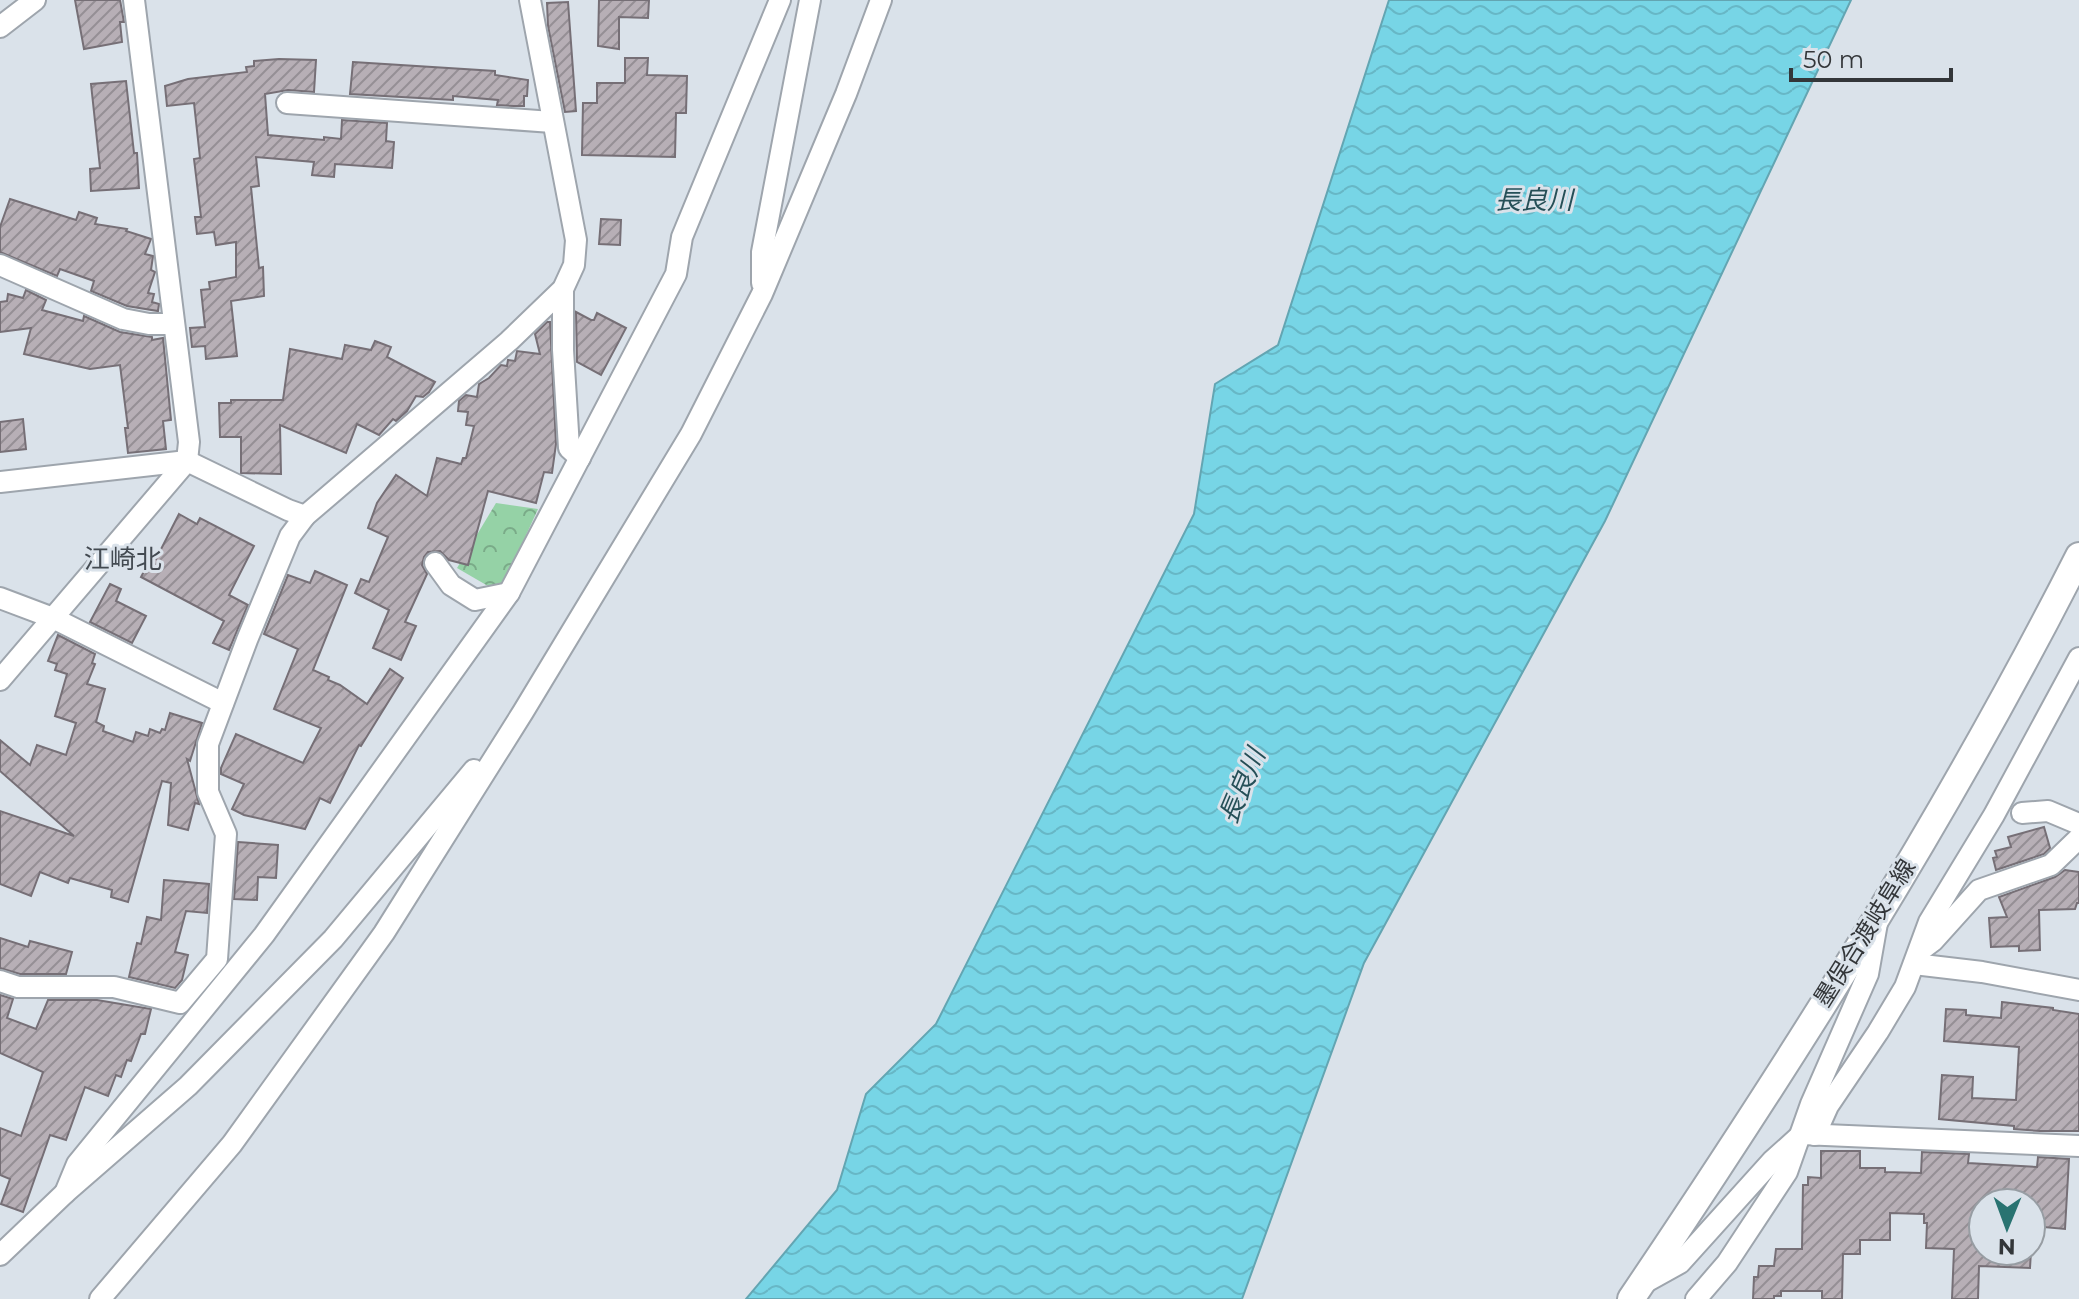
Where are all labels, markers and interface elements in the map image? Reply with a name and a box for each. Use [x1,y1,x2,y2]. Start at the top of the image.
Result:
scale bar [1791,32,1951,82]
text: 50 m [1803,45,1864,74]
water label: 長良川 [1495,184,1576,216]
district label: 江崎北 [84,543,162,575]
water label: 長良川 [1212,741,1273,828]
street label: 墨俣合渡岐阜線 [1808,854,1921,1012]
north arrow [1967,1187,2047,1267]
text: N [1998,1233,2016,1260]

